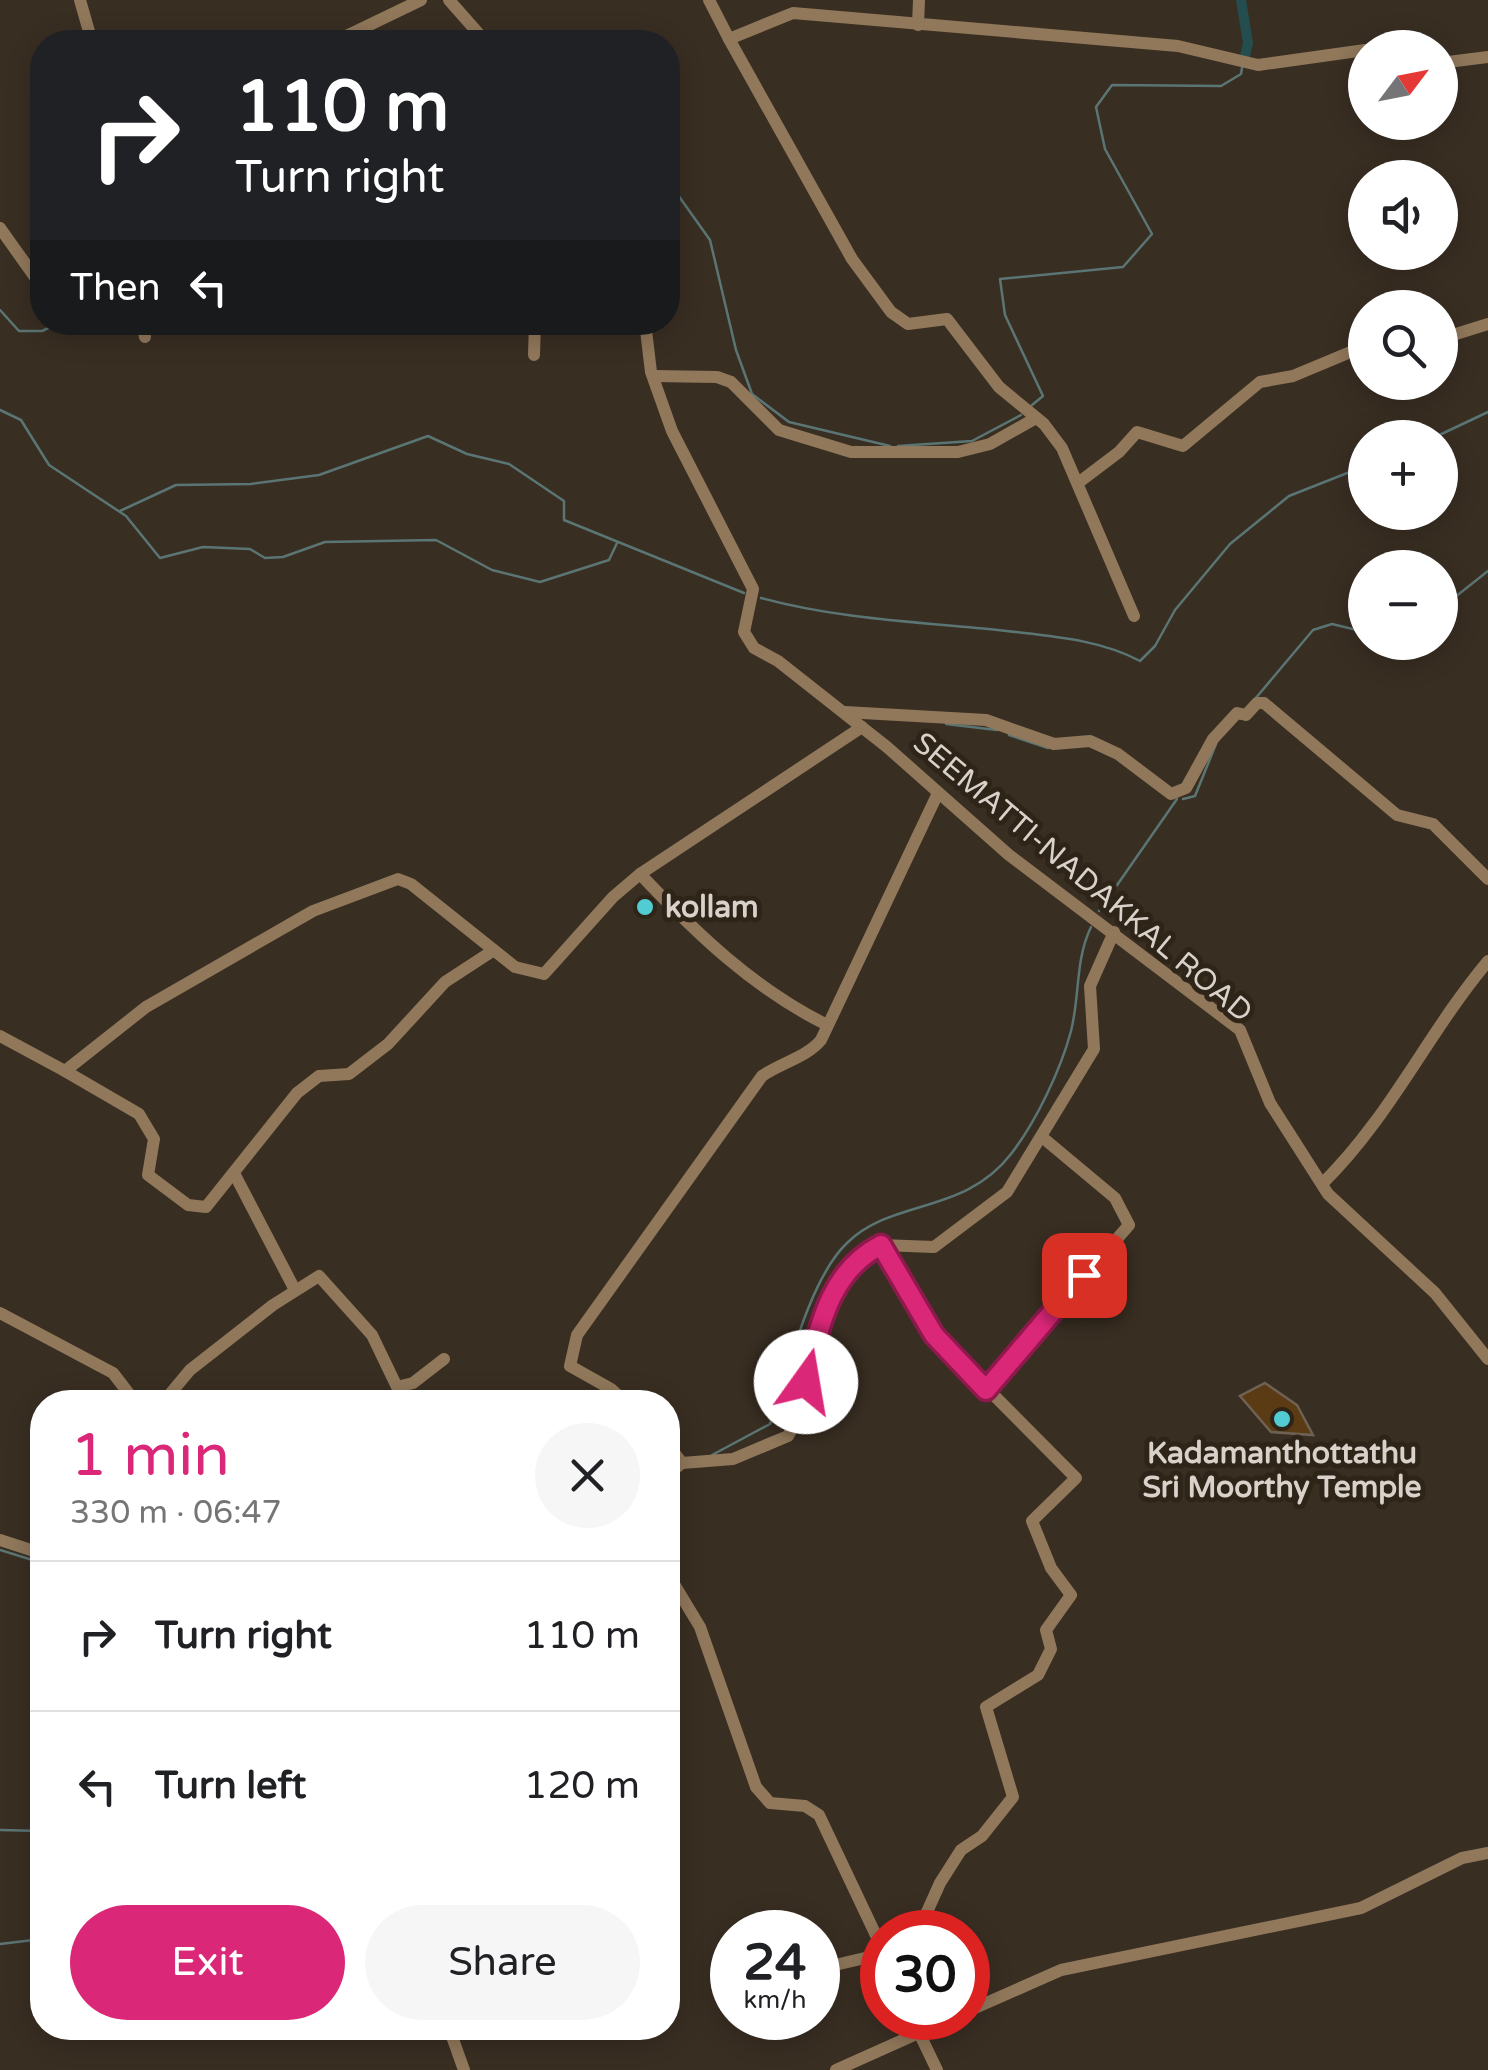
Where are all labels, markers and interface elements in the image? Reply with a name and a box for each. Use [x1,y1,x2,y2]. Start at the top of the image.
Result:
north arrow [1348,30,1458,140]
map controls [1348,30,1458,660]
text: 110 m [235,66,449,150]
icon: right [70,70,200,200]
text: Turn right [235,151,444,205]
button: sound [1348,160,1458,270]
icon: left [181,260,236,315]
text: Then [70,265,161,311]
button: search [1348,290,1458,400]
button: + [1348,420,1458,530]
button: − [1348,550,1458,660]
street label: SEEMATTI-NADAKKAL ROAD [905,724,1260,1030]
place label: kollam [665,889,759,926]
marker: kollam [634,896,656,918]
pin [1042,1233,1127,1318]
icon: arrive [1057,1248,1112,1303]
position arrow [754,1330,858,1434]
marker: Kadamanthottathu Sri Moorthy Temple [1271,1408,1293,1430]
text: 1 min [70,1420,230,1492]
button: close [535,1423,640,1528]
place label: Kadamanthottathu Sri Moorthy Temple [1142,1435,1422,1506]
text: 330 m · 06:47 [70,1494,282,1532]
icon: right [70,1609,125,1664]
text: Turn right [155,1613,332,1659]
text: 110 m [524,1613,640,1659]
icon: left [70,1759,125,1814]
text: Turn left [155,1763,306,1809]
text: 120 m [524,1763,640,1809]
button: Exit [70,1905,345,2020]
button: Share [365,1905,640,2020]
speed limit sign: 30 [860,1910,990,2040]
text: 24 [744,1933,806,1993]
text: km/h [744,1985,806,2015]

